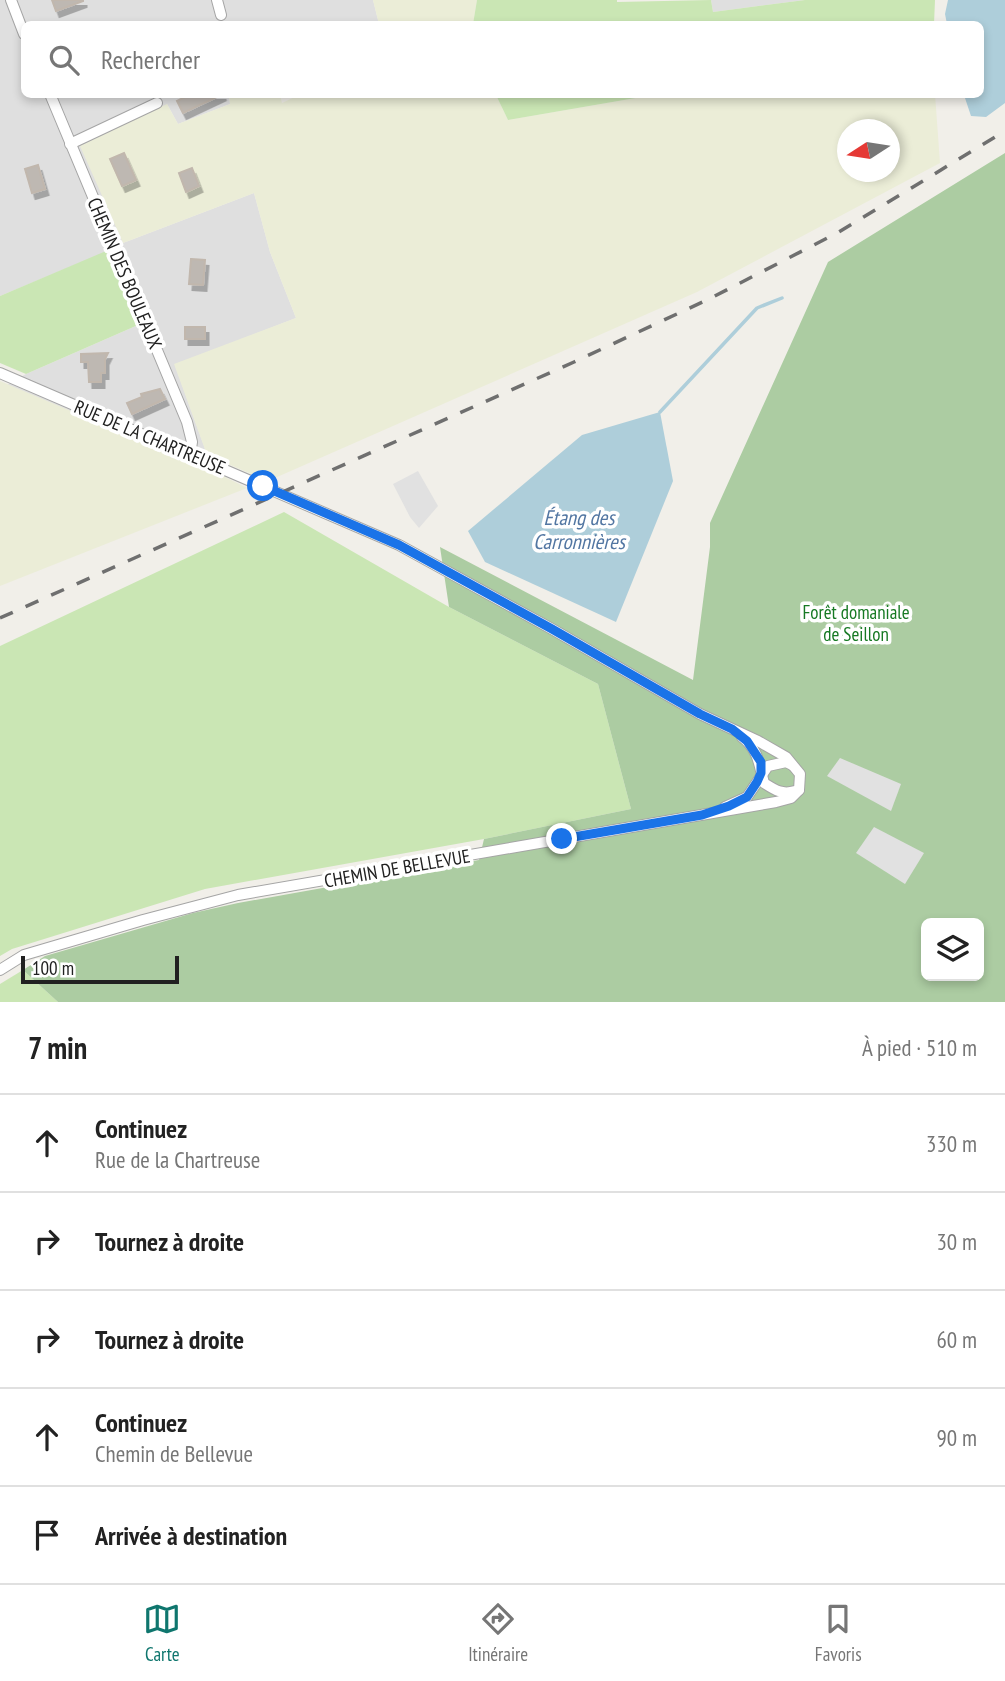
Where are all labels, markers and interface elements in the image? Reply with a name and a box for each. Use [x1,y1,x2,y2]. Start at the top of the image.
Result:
search box [21,21,984,98]
icon: search [45,41,83,79]
text: Rechercher [101,43,200,76]
north arrow [837,119,900,182]
street label: CHEMIN DES BOULEAUX [82,194,168,353]
street label: RUE DE LA CHARTREUSE [71,394,229,480]
route start [247,470,278,501]
water label: Étang des Carronnières [533,504,627,555]
park label: Forêt domaniale de Seillon [802,600,910,646]
route end [546,823,577,854]
street label: CHEMIN DE BELLEVUE [322,843,472,893]
map controls [921,918,984,981]
button: layers [921,918,984,981]
scale bar [21,953,178,985]
text: 100 m [32,956,74,980]
text: 7 min [28,1028,87,1067]
text: À pied · 510 m [862,1033,977,1062]
text: Continuez [95,1112,187,1145]
icon: ahead [28,1124,66,1162]
text: 330 m [926,1129,977,1158]
text: Rue de la Chartreuse [95,1145,260,1174]
icon: right [28,1222,66,1260]
text: Tournez à droite [95,1225,244,1258]
text: 30 m [936,1227,977,1256]
icon: right [28,1320,66,1358]
text: Tournez à droite [95,1323,244,1356]
text: 60 m [936,1325,977,1354]
text: Continuez [95,1406,187,1439]
icon: ahead [28,1418,66,1456]
text: 90 m [936,1423,977,1452]
text: Chemin de Bellevue [95,1439,253,1468]
icon: arrive [28,1516,66,1554]
text: Arrivée à destination [95,1519,287,1552]
tab: Carte [143,1600,181,1666]
tab: Itinéraire [468,1600,528,1666]
tab: Favoris [815,1600,862,1666]

